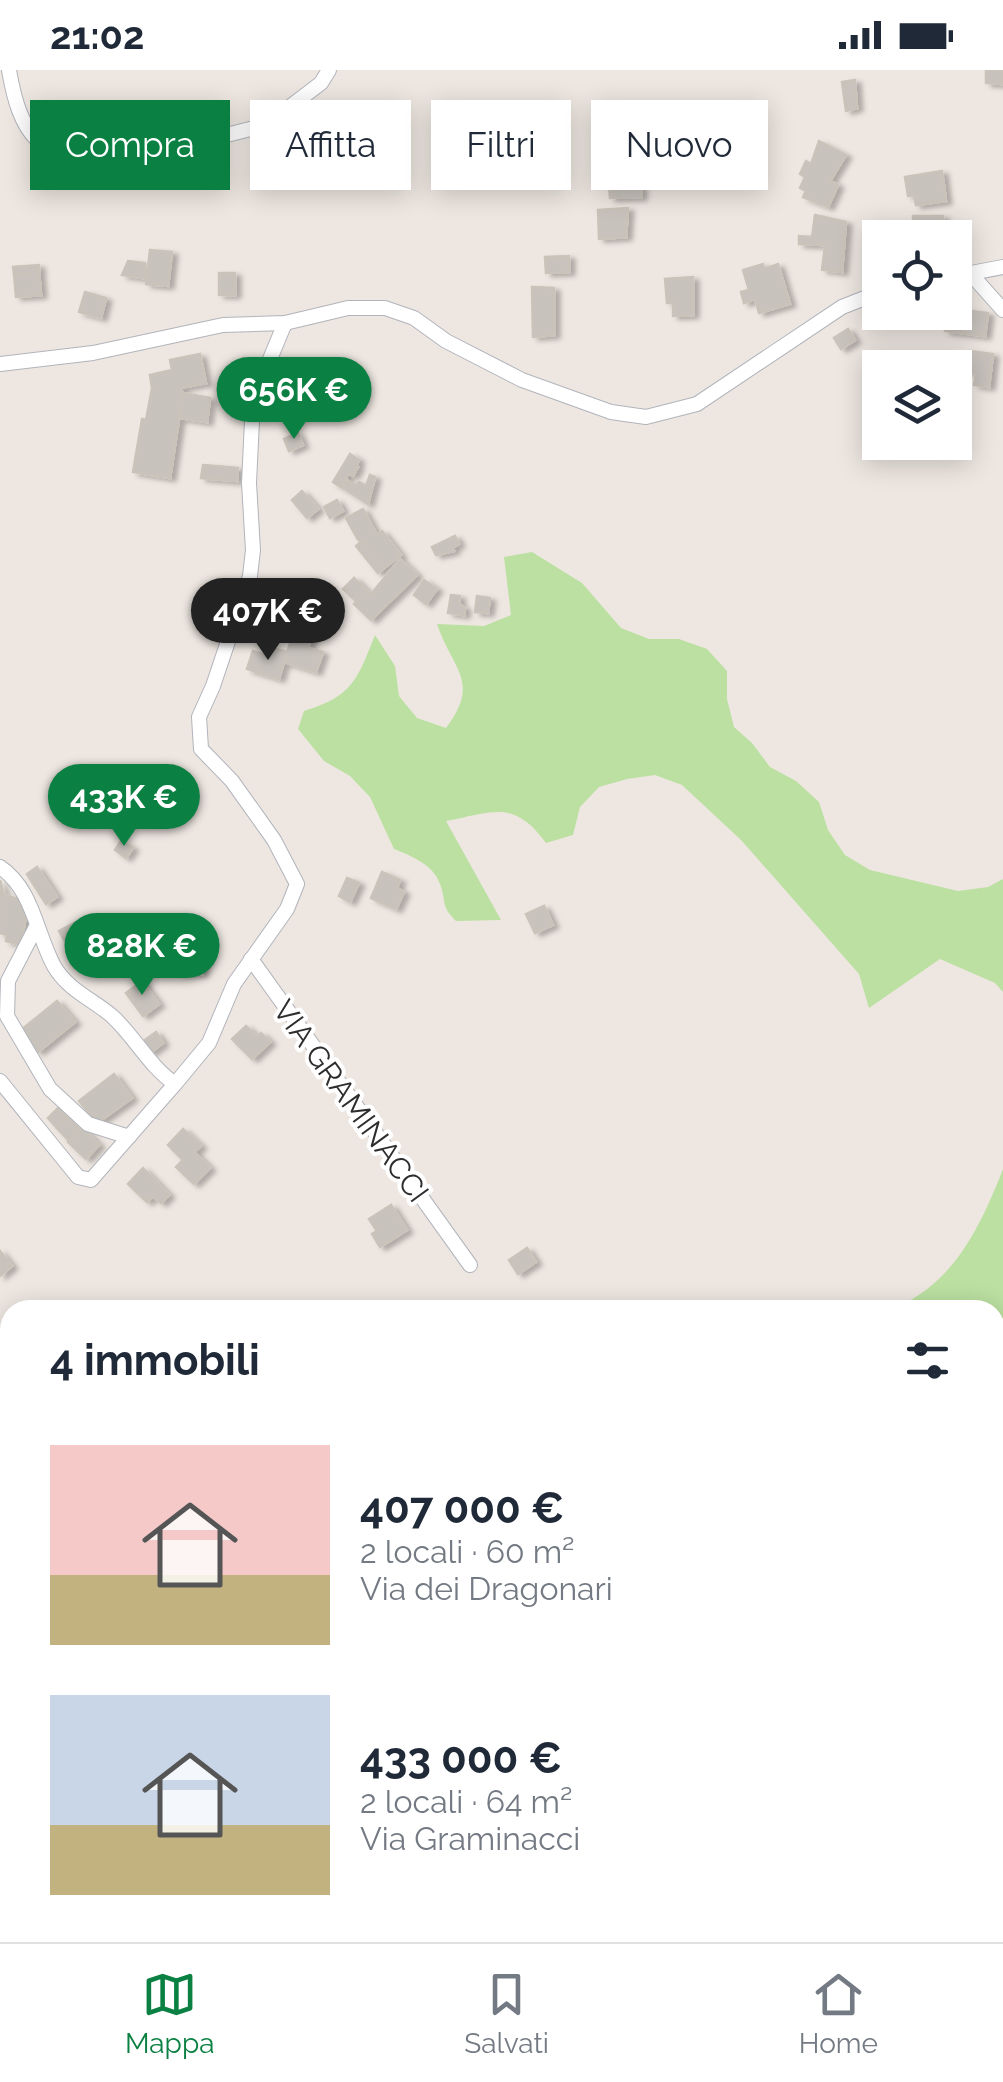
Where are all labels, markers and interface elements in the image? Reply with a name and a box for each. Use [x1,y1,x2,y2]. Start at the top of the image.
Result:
text: 21:02 [50,13,144,58]
chip: Compra [30,100,230,190]
chip: Affitta [250,100,411,190]
chip: Filtri [431,100,571,190]
chip: Nuovo [591,100,768,190]
map controls [862,220,972,460]
button: locate [862,220,972,330]
button: layers [862,350,972,460]
pin: 656K € [213,357,375,442]
text: 656K € [239,371,349,408]
pin: 407K € [187,578,349,663]
text: 407K € [213,592,323,629]
pin: 433K € [43,764,205,849]
text: 433K € [70,778,178,815]
pin: 828K € [61,913,223,998]
text: 828K € [87,927,197,964]
street label: VIA GRAMINACCI [266,993,436,1209]
icon: filters [900,1333,955,1388]
text: 4 immobili [50,1336,260,1385]
text: 407 000 € [360,1484,564,1533]
icon: home [130,1485,250,1605]
text: 2 locali · 60 m² [360,1533,575,1570]
text: Via dei Dragonari [360,1570,613,1607]
text: 433 000 € [360,1734,562,1783]
icon: home [130,1735,250,1855]
text: 2 locali · 64 m² [360,1783,572,1820]
text: Via Graminacci [360,1820,580,1857]
tab: Mappa [125,1967,214,2060]
tab: Salvati [464,1967,549,2060]
tab: Home [799,1967,878,2060]

